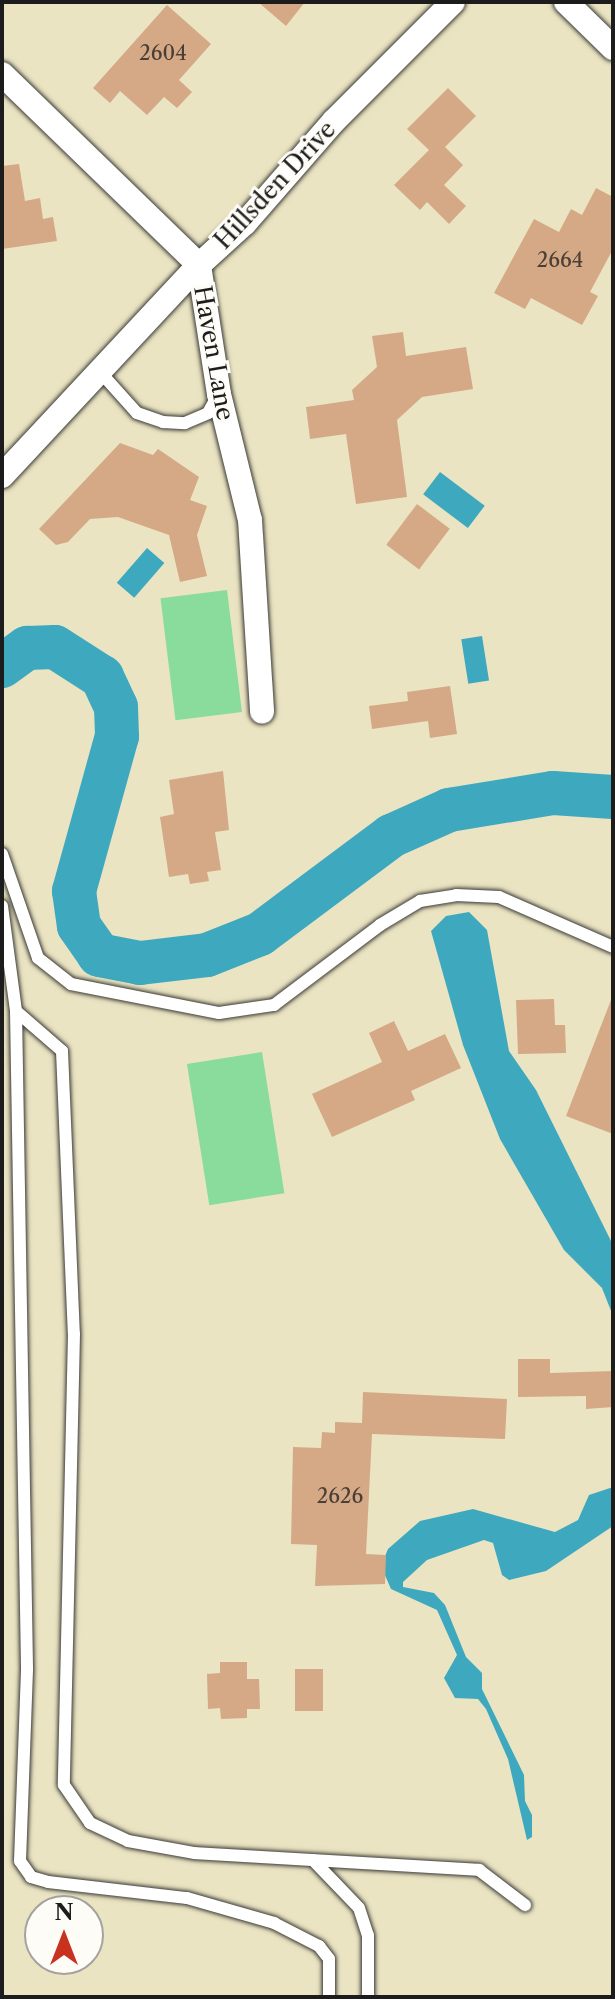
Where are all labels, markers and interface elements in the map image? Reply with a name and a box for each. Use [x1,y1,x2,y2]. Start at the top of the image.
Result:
house number: 2604 [139,41,187,65]
street label: Hillsden Drive [208,115,342,255]
house number: 2664 [537,248,583,272]
street label: Haven Lane [188,283,240,423]
house number: 2626 [317,1484,363,1508]
north arrow [24,1895,104,1975]
text: N [54,1899,74,1926]

